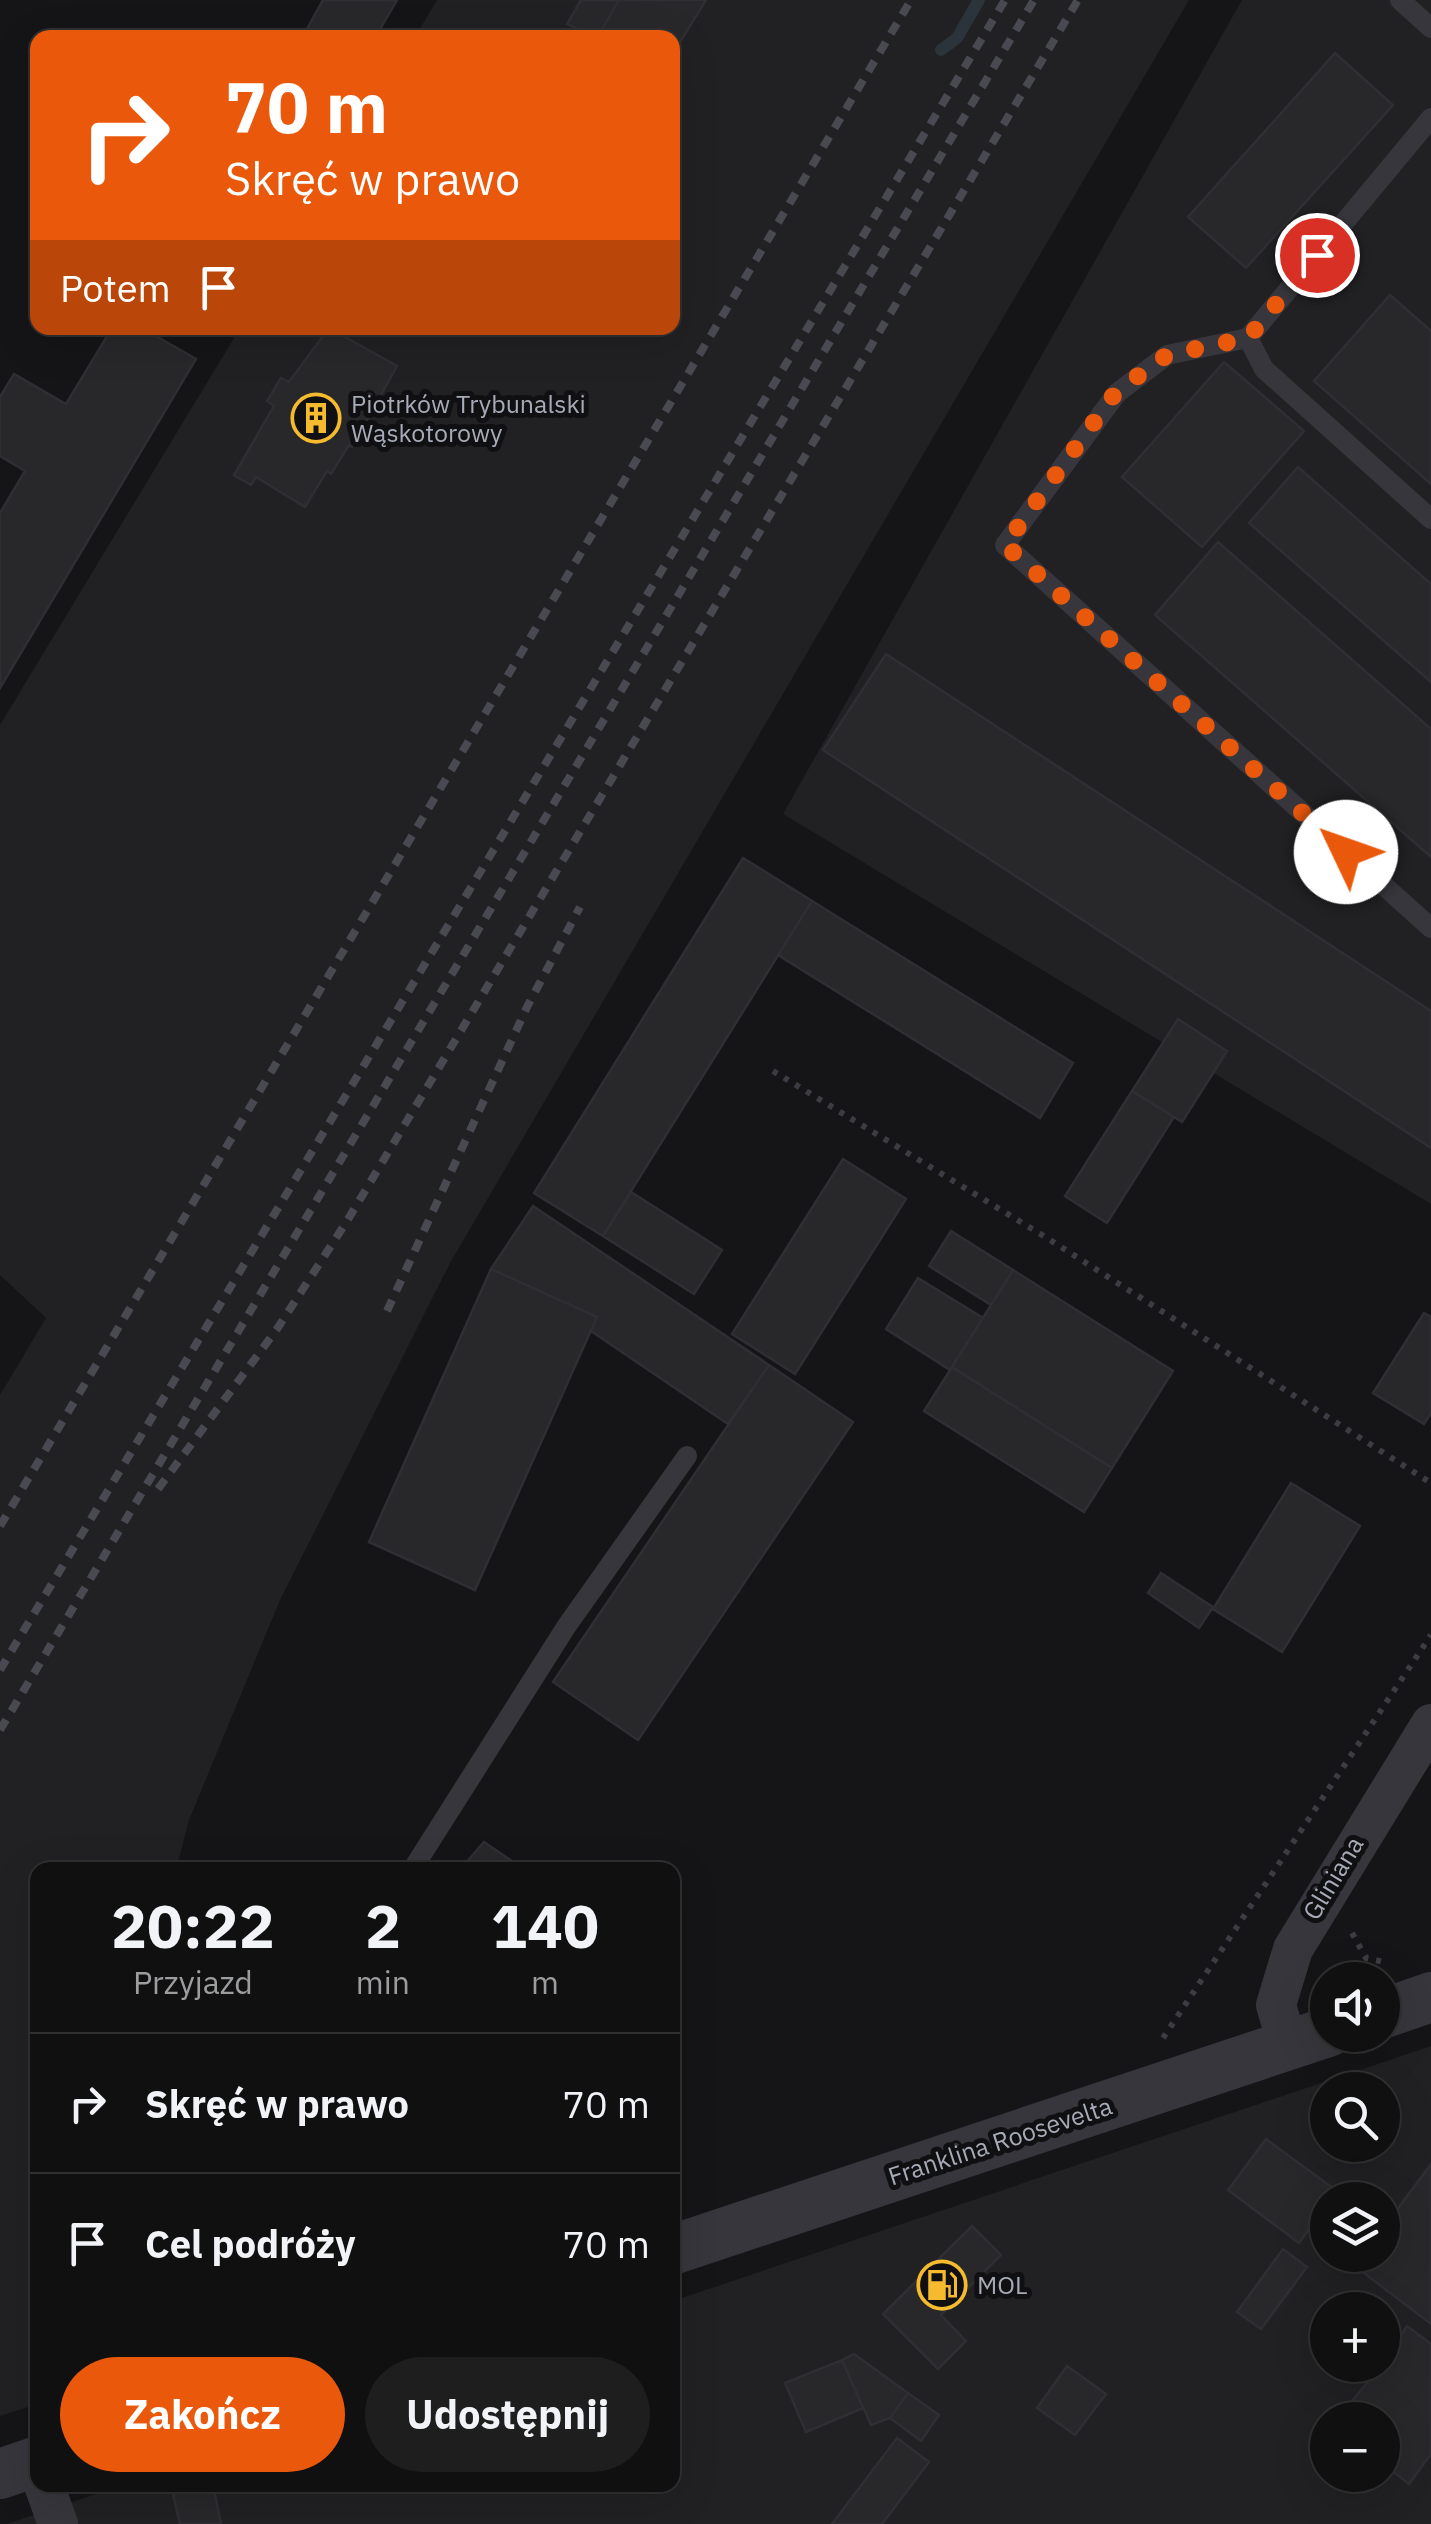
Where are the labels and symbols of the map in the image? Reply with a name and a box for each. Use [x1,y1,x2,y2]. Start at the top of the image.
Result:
pin [1275,213,1360,298]
place label: Piotrków Trybunalski Wąskotorowy [351,387,586,449]
building icon: Piotrków Trybunalski Wąskotorowy [290,392,342,444]
position arrow [1294,800,1398,904]
street label: Gliniana [1295,1830,1370,1926]
street label: Franklina Roosevelta [884,2089,1116,2192]
fuel station icon: MOL [916,2259,968,2311]
place label: MOL [977,2268,1028,2301]

